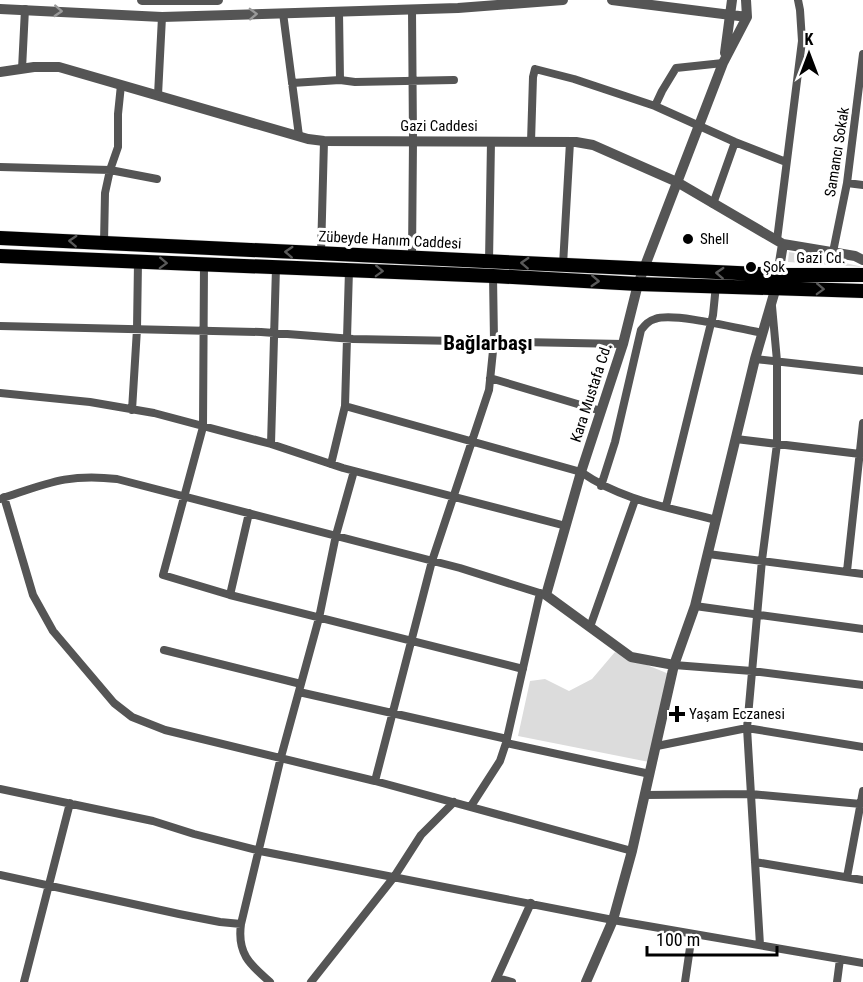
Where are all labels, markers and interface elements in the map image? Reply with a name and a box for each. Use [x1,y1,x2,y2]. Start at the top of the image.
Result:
one-way arrow [54,5,63,18]
one-way arrow [249,8,258,20]
north arrow [779,24,839,84]
text: K [805,30,814,49]
street label: Samancı Sokak [821,106,853,198]
street label: Gazi Caddesi [400,117,478,135]
street label: Zübeyde Hanım Caddesi [318,227,462,253]
place label: Shell [700,230,729,248]
marker: Shell [681,232,695,246]
one-way arrow [68,235,77,248]
one-way arrow [284,245,293,258]
street label: Gazi Cd. [796,249,846,267]
one-way arrow [159,256,168,269]
one-way arrow [521,257,530,270]
place label: Şok [763,258,785,276]
marker: Şok [744,260,758,274]
one-way arrow [375,265,384,278]
one-way arrow [716,266,725,279]
one-way arrow [590,275,599,288]
one-way arrow [815,282,824,295]
district label: Bağlarbaşı [443,331,533,355]
street label: Kara Mustafa Cd. [567,341,615,445]
place label: Yaşam Eczanesi [689,705,785,723]
marker: Yaşam Eczanesi [670,707,684,721]
scale bar [647,919,778,957]
text: 100 m [656,929,700,950]

